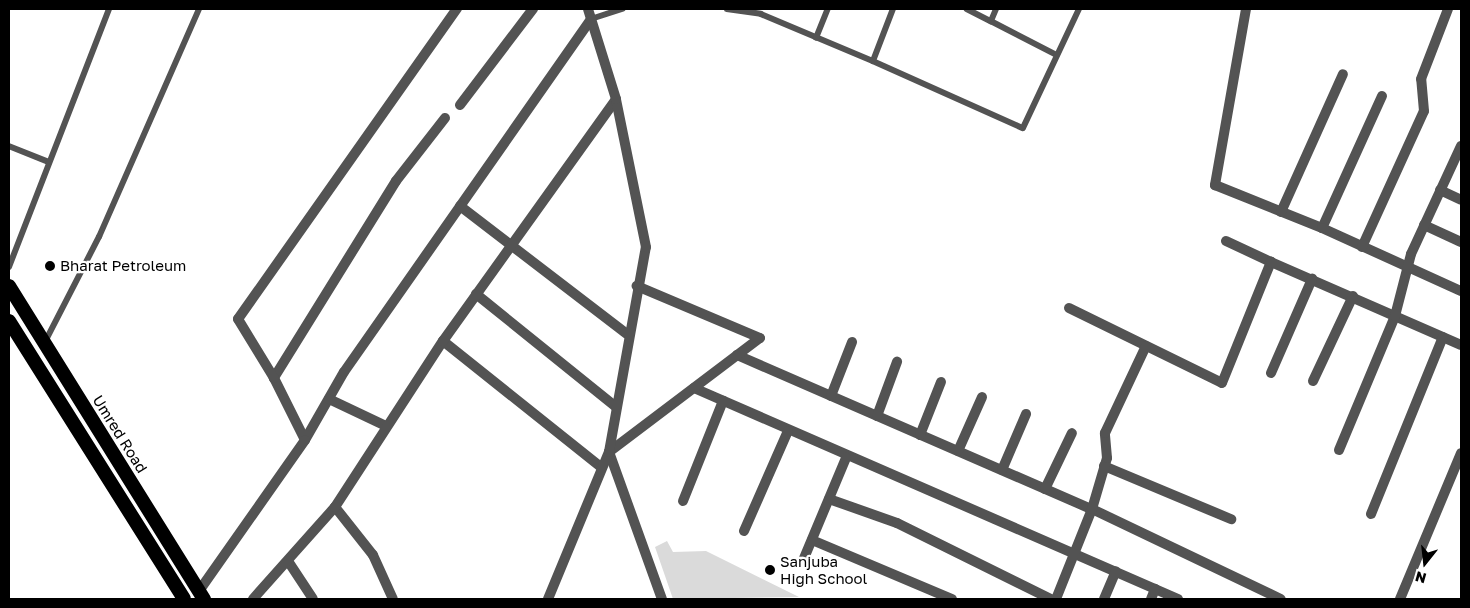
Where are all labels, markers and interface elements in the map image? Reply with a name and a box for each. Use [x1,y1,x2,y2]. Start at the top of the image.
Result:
place label: Bharat Petroleum [60,257,186,275]
marker: Bharat Petroleum [44,260,56,272]
street label: Umred Road [89,392,151,476]
north arrow [1400,538,1450,588]
place label: Sanjuba High School [780,552,867,587]
marker: Sanjuba High School [764,564,776,576]
text: N [1413,568,1428,588]

